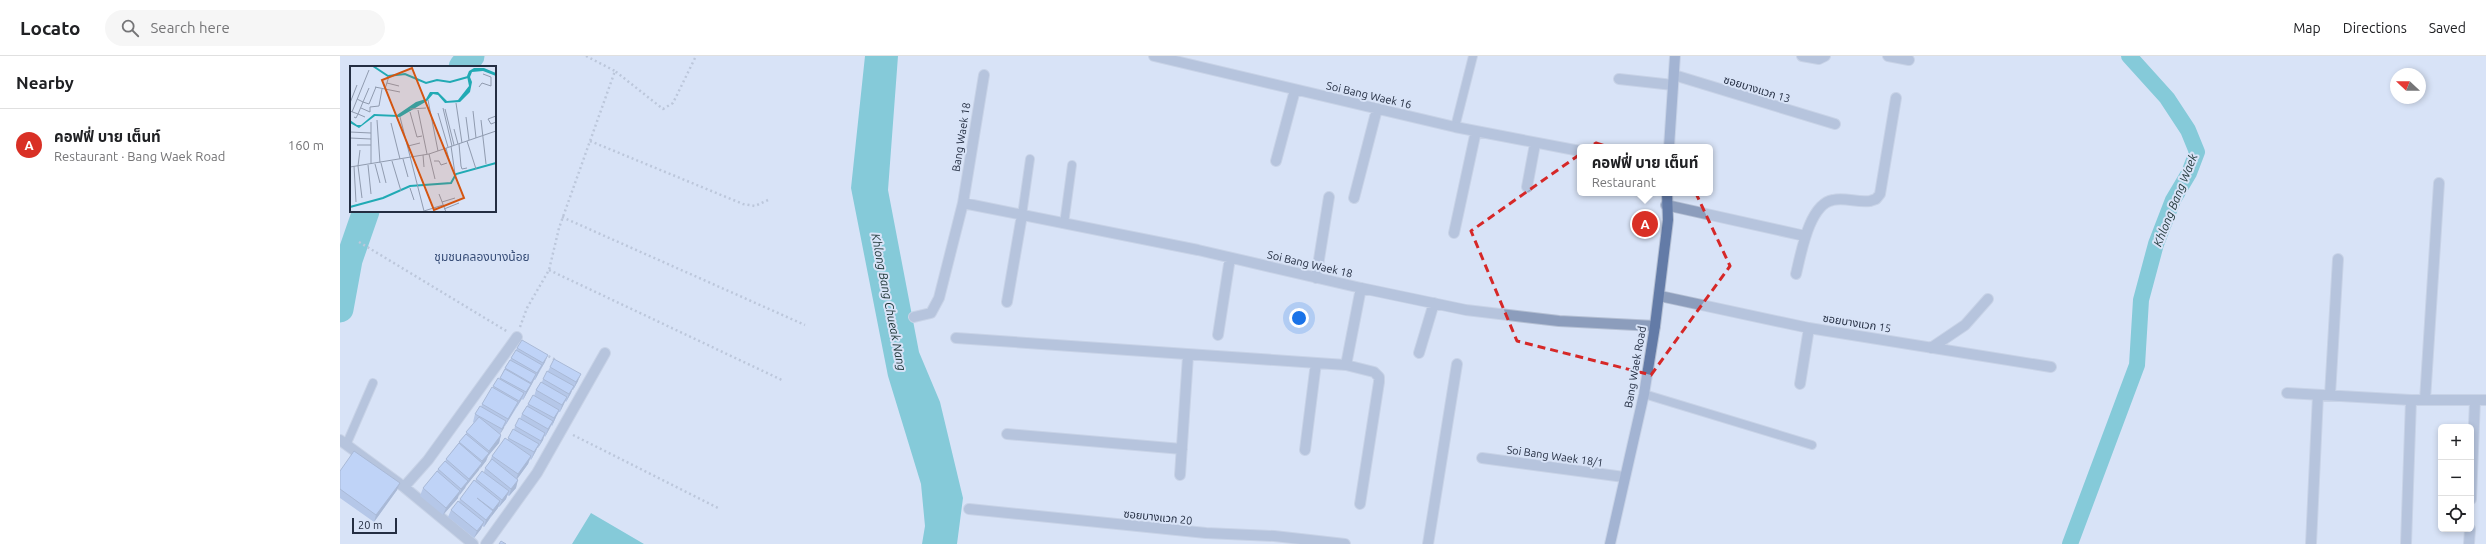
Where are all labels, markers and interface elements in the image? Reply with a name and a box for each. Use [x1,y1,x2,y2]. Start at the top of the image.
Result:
search box [105,10,385,46]
text: Locato [20,17,81,39]
icon: search [119,17,141,39]
text: Search here [151,19,230,36]
text: Map [2293,20,2321,36]
text: Directions [2343,20,2407,36]
text: Saved [2429,20,2466,36]
inset map [350,66,496,212]
north arrow [2390,68,2426,104]
text: Nearby [16,73,74,92]
street label: ซอยบางแวก 13 [1722,73,1792,105]
street label: Soi Bang Waek 16 [1325,79,1413,111]
street label: Bang Waek 18 [950,102,972,172]
text: คอฟฟี่ บาย เต็นท์ [54,128,161,145]
text: A [24,138,34,152]
text: 160 m [288,138,324,152]
popup [1577,144,1713,196]
text: Restaurant · Bang Waek Road [54,149,225,163]
water label: Khlong Bang Waek [2150,151,2200,248]
text: คอฟฟี่ บาย เต็นท์ [1592,154,1698,171]
text: Restaurant [1592,175,1656,189]
pin: A [1632,209,1658,239]
water label: Khlong Bang Chueak Nang [869,232,909,372]
street label: Soi Bang Waek 18 [1266,248,1354,280]
district label: ชุมชนคลองบางน้อย [434,250,530,264]
your location [1289,308,1309,328]
street label: ซอยบางแวก 15 [1822,312,1892,334]
street label: Bang Waek Road [1622,325,1648,409]
map controls [2438,424,2474,532]
button: + [2438,424,2474,460]
street label: Soi Bang Waek 18/1 [1506,443,1604,469]
button: − [2438,460,2474,496]
button: locate [2438,496,2474,532]
street label: ซอยบางแวก 20 [1123,507,1193,527]
scale bar [352,516,397,535]
text: 20 m [358,519,382,531]

